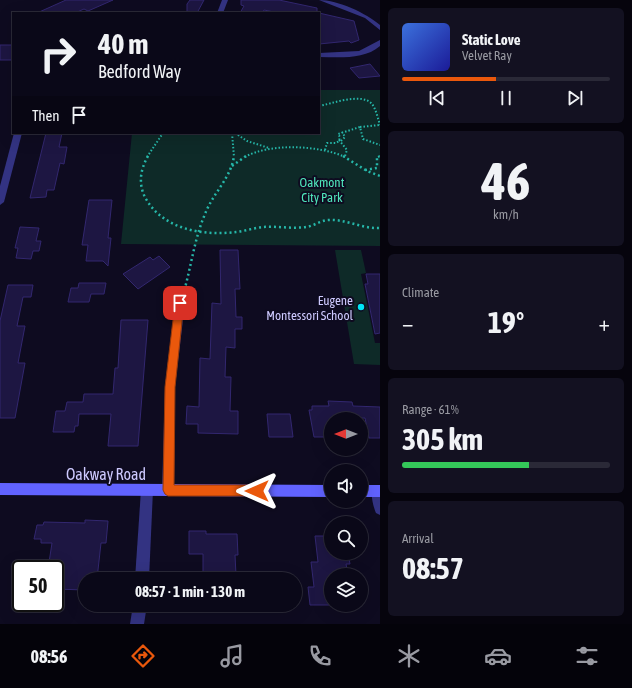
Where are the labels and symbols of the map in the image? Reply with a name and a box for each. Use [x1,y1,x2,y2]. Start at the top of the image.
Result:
park label: Oakmont City Park [300,175,345,205]
pin [163,286,197,320]
place label: Eugene Montessori School [266,293,354,323]
marker: Eugene Montessori School [356,302,366,312]
north arrow [324,412,368,456]
street label: Oakway Road [66,465,146,484]
position arrow [236,470,278,512]
speed limit sign: 50 [12,560,64,612]

